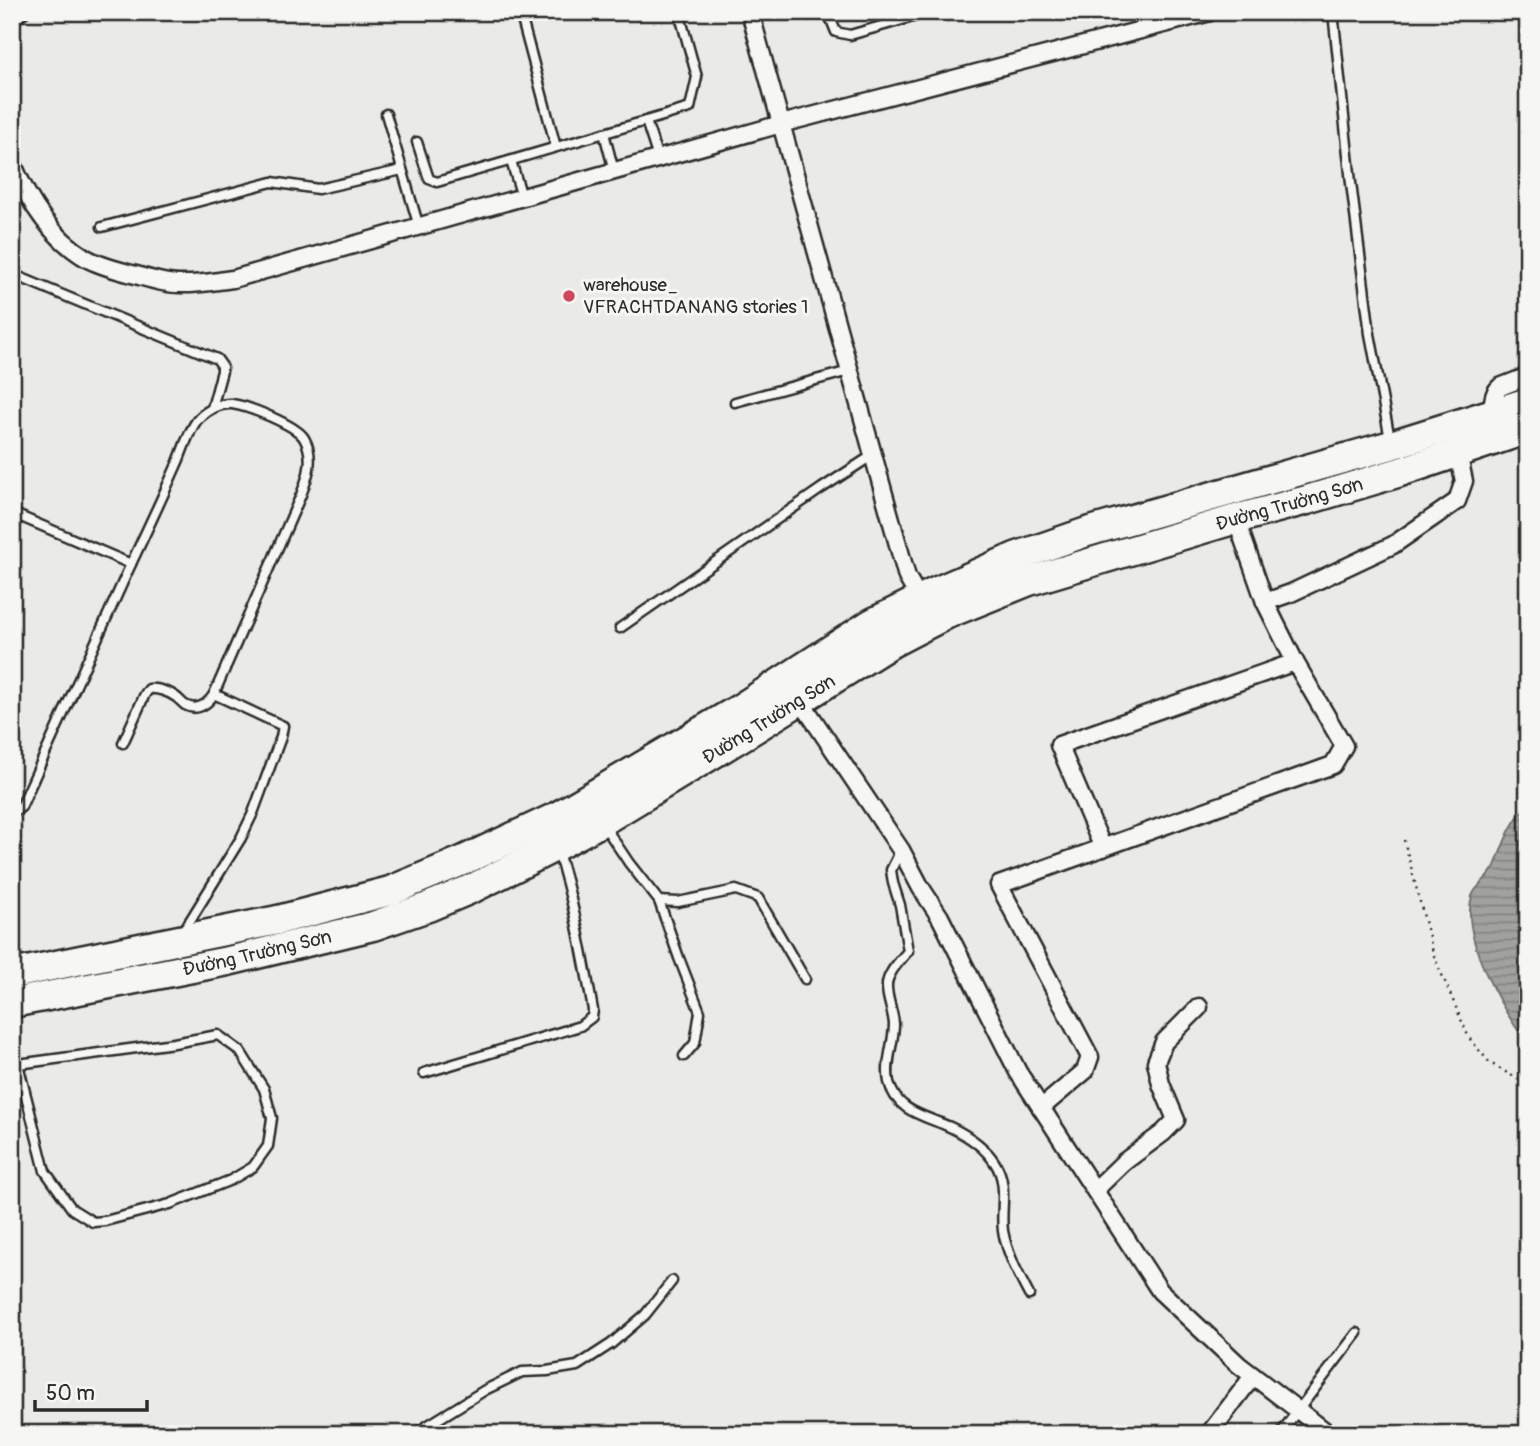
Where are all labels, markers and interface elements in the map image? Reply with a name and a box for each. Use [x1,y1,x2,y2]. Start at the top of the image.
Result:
place label: warehouse_ VFRACHTDANANG stories 1 [583,273,808,319]
marker: warehouse_ VFRACHTDANANG stories 1 [561,288,577,304]
street label: Đường Trường Sơn [1213,472,1366,536]
street label: Đường Trường Sơn [698,669,840,770]
street label: Đường Trường Sơn [181,924,334,982]
scale bar [35,1369,147,1413]
text: 50 m [46,1380,95,1407]

